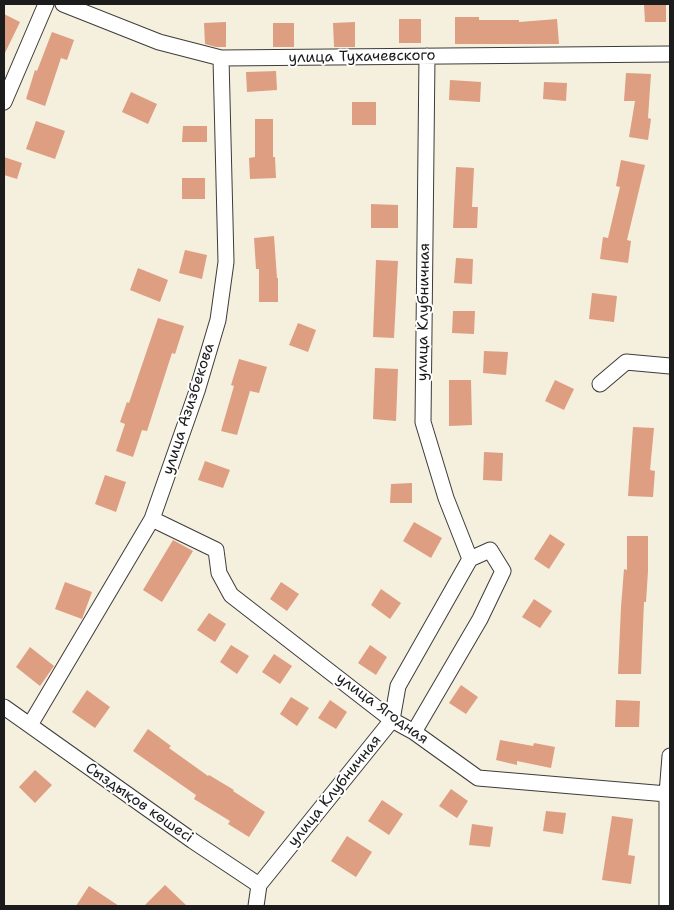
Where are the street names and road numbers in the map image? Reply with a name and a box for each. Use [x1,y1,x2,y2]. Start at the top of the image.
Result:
street label: улица Тухачевского [288,47,436,67]
street label: улица Клубничная [414,243,434,381]
street label: улица Азизбекова [159,341,219,477]
street label: улица Ягодная [332,669,432,749]
street label: улица Клубничная [285,732,385,850]
street label: Сыздықов көшесі [82,759,196,847]

